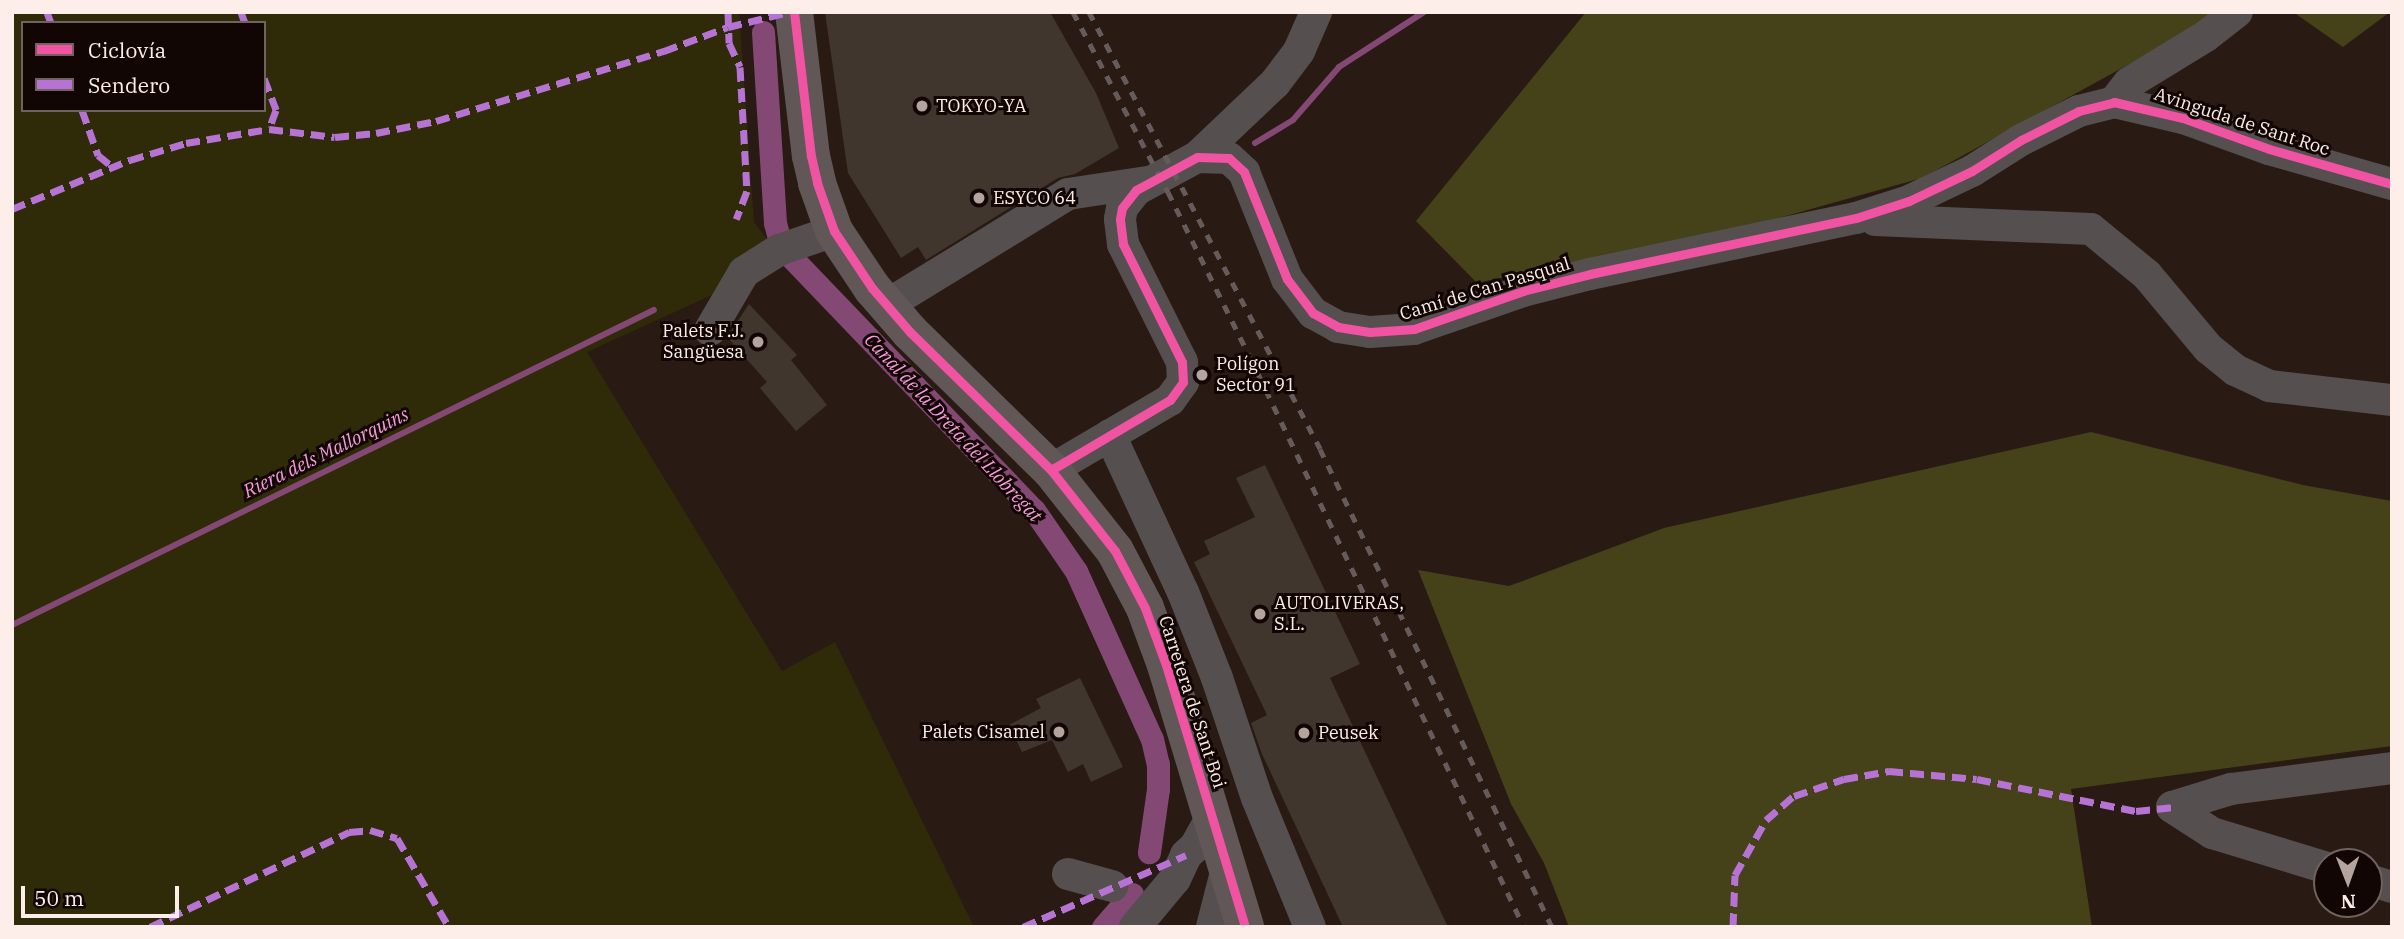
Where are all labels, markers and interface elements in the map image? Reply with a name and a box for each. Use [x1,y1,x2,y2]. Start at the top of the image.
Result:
legend [21,21,266,112]
text: Ciclovía [88,36,166,64]
text: Sendero [88,71,170,99]
street label: Avinguda de Sant Roc [2152,83,2332,161]
place label: TOKYO-YA [936,95,1026,117]
marker: TOKYO-YA [914,98,930,114]
place label: ESYCO 64 [993,187,1076,209]
marker: ESYCO 64 [971,190,987,206]
street label: Camí de Can Pasqual [1397,253,1573,325]
place label: Palets F.J. Sangüesa [662,321,744,364]
water label: Canal de la Dreta del Llobregat [859,329,1047,527]
marker: Palets F.J. Sangüesa [750,334,766,350]
place label: Polígon Sector 91 [1216,354,1296,396]
marker: Polígon Sector 91 [1194,367,1210,383]
water label: Riera dels Mallorquins [240,403,412,503]
place label: AUTOLIVERAS, S.L. [1274,593,1404,636]
marker: AUTOLIVERAS, S.L. [1252,606,1268,622]
street label: Carretera de Sant Boi [1154,613,1230,791]
place label: Palets Cisamel [922,721,1045,743]
place label: Peusek [1318,722,1379,744]
marker: Palets Cisamel [1051,724,1067,740]
marker: Peusek [1296,725,1312,741]
north arrow [2313,848,2383,918]
scale bar [24,872,182,916]
text: 50 m [34,884,84,912]
text: N [2341,890,2356,914]

